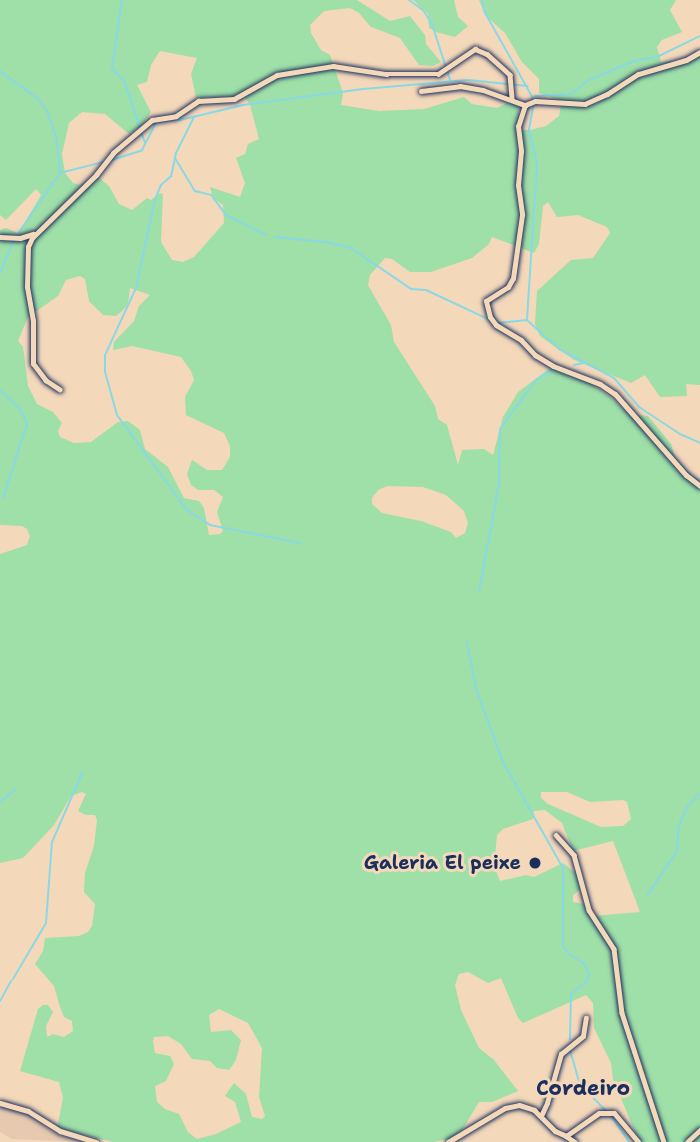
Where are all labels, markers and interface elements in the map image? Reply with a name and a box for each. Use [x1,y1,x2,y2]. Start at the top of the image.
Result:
place label: Galeria El peixe [364,852,521,874]
marker: Galeria El peixe [527,855,543,871]
district label: Cordeiro [536,1075,630,1101]

